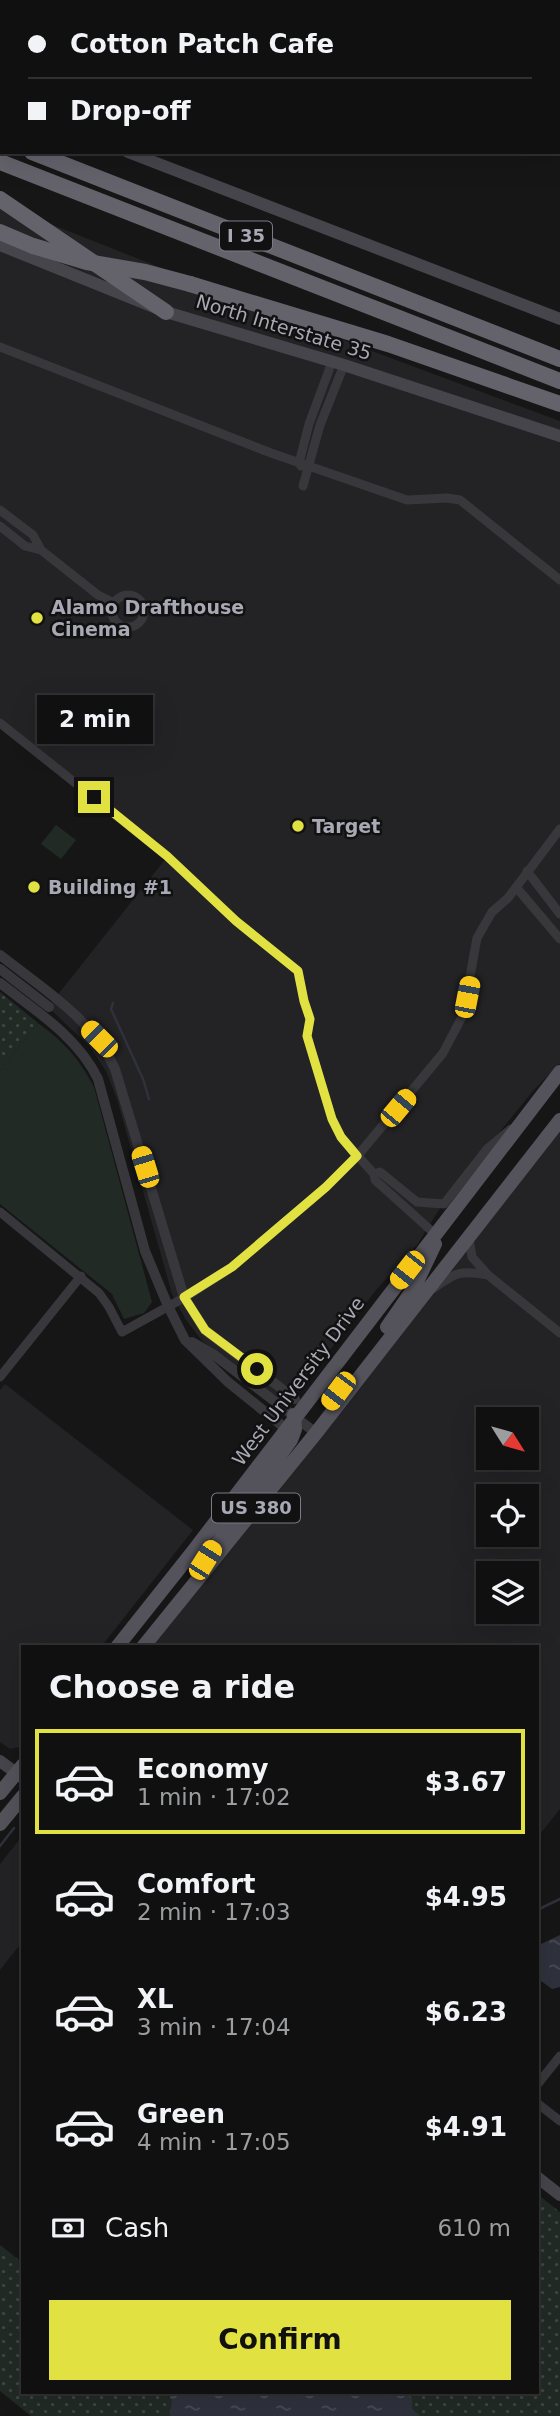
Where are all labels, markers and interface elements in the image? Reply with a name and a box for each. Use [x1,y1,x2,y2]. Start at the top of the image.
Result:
text: Cotton Patch Cafe [70,29,334,59]
text: Drop-off [70,96,191,126]
road number: I 35 [220,222,272,250]
street label: North Interstate 35 [194,290,374,364]
place label: Alamo Drafthouse Cinema [51,596,244,640]
marker: Alamo Drafthouse Cinema [29,610,45,626]
callout: 2 min [36,696,152,744]
text: 2 min [59,706,131,732]
route end [78,781,110,813]
place label: Target [312,815,380,837]
marker: Target [290,818,306,834]
place label: Building #1 [48,876,172,898]
marker: Building #1 [26,879,42,895]
car [453,974,482,1020]
car [77,1017,122,1061]
car [377,1085,420,1131]
car [129,1144,162,1190]
car [386,1247,429,1293]
street label: West University Drive [227,1292,369,1470]
route start [241,1353,273,1385]
car [317,1368,360,1414]
north arrow [476,1407,539,1470]
map controls [476,1407,539,1624]
button: locate [476,1484,539,1547]
road number: US 380 [212,1493,300,1522]
car [185,1537,226,1583]
button: layers [476,1561,539,1624]
text: Choose a ride [49,1668,295,1706]
icon: car [53,1750,116,1813]
text: Economy [137,1754,268,1784]
text: $3.67 [425,1767,507,1797]
text: 1 min · 17:02 [137,1784,291,1810]
icon: car [53,1865,116,1928]
text: Comfort [137,1869,255,1899]
text: $4.95 [425,1882,507,1912]
text: 2 min · 17:03 [137,1899,291,1925]
icon: car [53,1980,116,2043]
text: XL [137,1984,174,2014]
text: $6.23 [425,1997,507,2027]
text: 3 min · 17:04 [137,2014,291,2040]
icon: car [53,2095,116,2158]
text: Green [137,2099,225,2129]
text: $4.91 [425,2112,507,2142]
text: 4 min · 17:05 [137,2129,291,2155]
icon: cash [49,2209,87,2247]
text: Cash [105,2213,169,2243]
text: 610 m [437,2215,511,2241]
button: Confirm [49,2300,511,2380]

